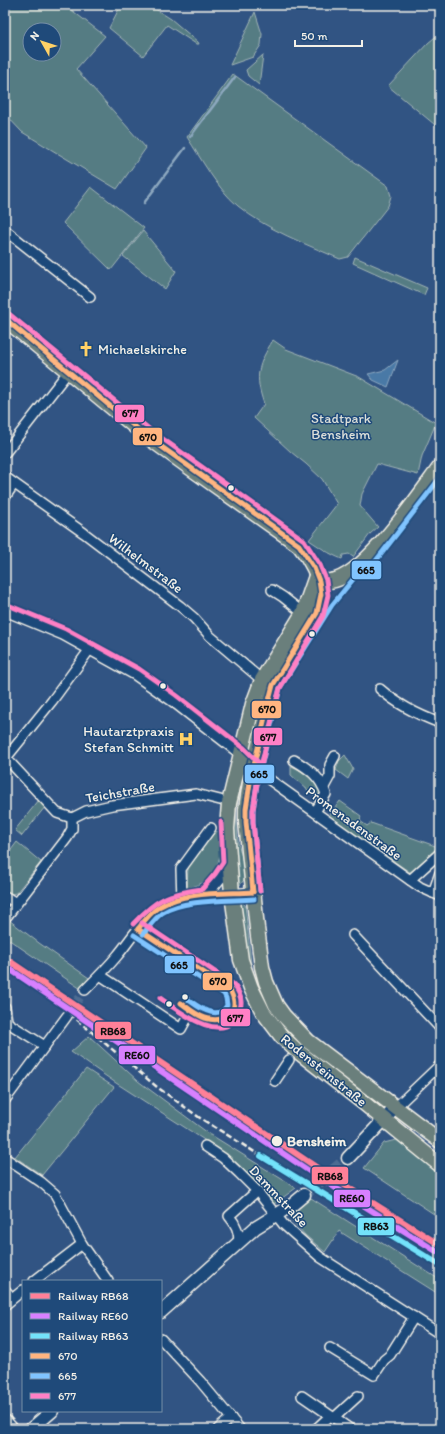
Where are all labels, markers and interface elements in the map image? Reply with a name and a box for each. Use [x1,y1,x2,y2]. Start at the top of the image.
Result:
north arrow [22,22,62,62]
scale bar [295,22,362,48]
text: N [27,29,42,43]
text: 50 m [301,29,327,43]
church icon: Michaelskirche [77,340,95,358]
place label: Michaelskirche [98,341,187,358]
line badge: 677 [114,404,145,423]
text: 677 [122,407,139,420]
park label: Stadtpark Bensheim [311,410,372,443]
line badge: 670 [132,427,163,446]
text: 670 [139,431,157,444]
unlabelled marker [226,483,236,493]
street label: Wilhelmstraße [105,530,186,597]
line badge: 665 [351,560,382,580]
text: 665 [357,564,375,577]
unlabelled marker [307,629,317,639]
unlabelled marker [158,681,168,691]
line badge: 670 [251,700,282,719]
text: 670 [258,703,276,716]
place label: Hautarztpraxis Stefan Schmitt [83,723,174,756]
line badge: 677 [253,727,283,746]
hospital icon: Hautarztpraxis Stefan Schmitt [177,730,195,748]
text: 677 [260,731,277,744]
line badge: 665 [244,764,275,784]
text: 665 [250,768,268,781]
street label: Teichstraße [84,778,156,807]
street label: Promenadenstraße [302,783,405,864]
line badge: 665 [164,955,195,974]
text: 665 [170,959,188,972]
line badge: 670 [202,972,233,991]
text: 670 [209,975,227,988]
unlabelled marker [180,992,190,1002]
unlabelled marker [164,999,174,1009]
line badge: 677 [220,1008,251,1027]
text: 677 [227,1012,244,1025]
line badge: RB68 [94,1021,132,1040]
text: RB68 [100,1025,126,1038]
street label: Rodensteinstraße [277,1030,370,1110]
line badge: RE60 [118,1045,156,1065]
text: RE60 [124,1049,150,1062]
place label: Bensheim [287,1133,347,1150]
marker: Bensheim [270,1134,284,1148]
street label: Dammstraße [246,1162,312,1231]
line badge: RB68 [311,1166,349,1185]
text: RB68 [317,1170,343,1183]
line badge: RE60 [333,1189,371,1208]
text: RE60 [339,1192,365,1205]
line badge: RB63 [357,1217,395,1236]
text: RB63 [363,1220,389,1233]
legend [22,1280,162,1412]
text: Railway RB68 [58,1289,129,1303]
text: Railway RE60 [58,1309,128,1323]
text: Railway RB63 [58,1329,129,1343]
text: 670 [58,1349,78,1363]
text: 665 [58,1369,77,1383]
text: 677 [58,1389,76,1403]

